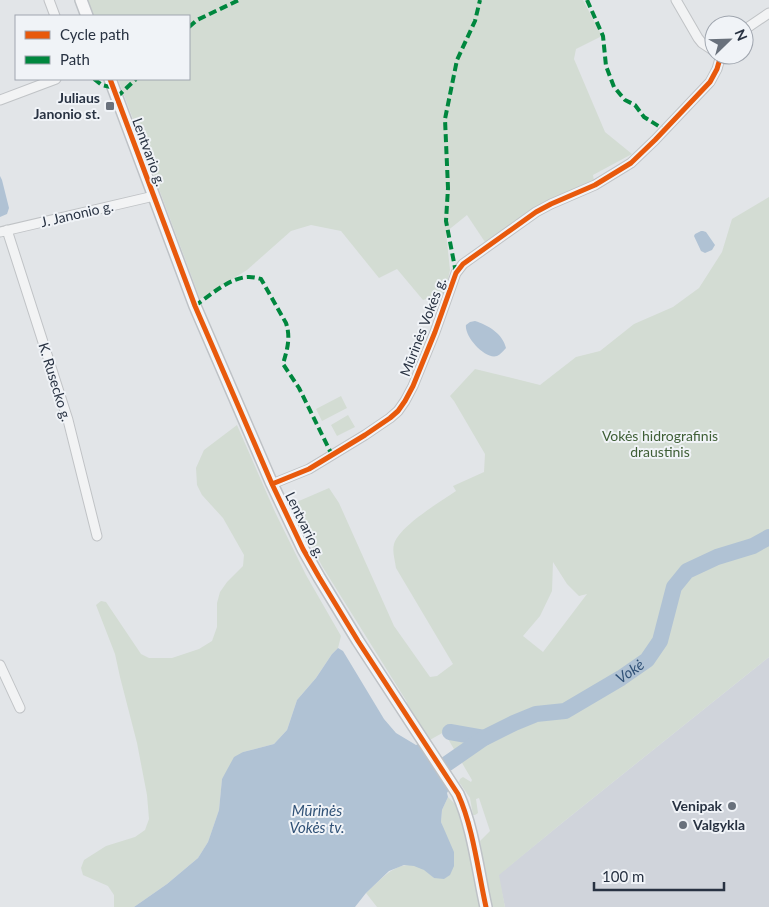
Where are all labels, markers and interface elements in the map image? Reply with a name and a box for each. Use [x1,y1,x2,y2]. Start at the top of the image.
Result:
legend [15,15,190,80]
north arrow [704,15,754,65]
text: Cycle path [60,25,129,43]
text: N [731,26,751,43]
text: Path [60,50,90,68]
place label: Juliaus Janonio st. [34,89,100,122]
marker: Juliaus Janonio st. [104,100,116,112]
street label: Lentvario g. [129,115,170,188]
street label: J. Janonio g. [39,197,115,230]
street label: Mūrinės Vokės g. [396,275,449,379]
street label: K. Rusecko g. [35,340,76,423]
park label: Vokės hidrografinis draustinis [602,427,718,460]
street label: Lentvario g. [282,489,329,561]
water label: Vokė [612,655,647,687]
place label: Venipak [671,797,723,814]
marker: Venipak [726,800,738,812]
water label: Mūrinės Vokės tv. [290,801,344,836]
place label: Valgykla [692,816,745,833]
marker: Valgykla [677,819,689,831]
scale bar [594,860,724,892]
text: 100 m [602,867,644,885]

